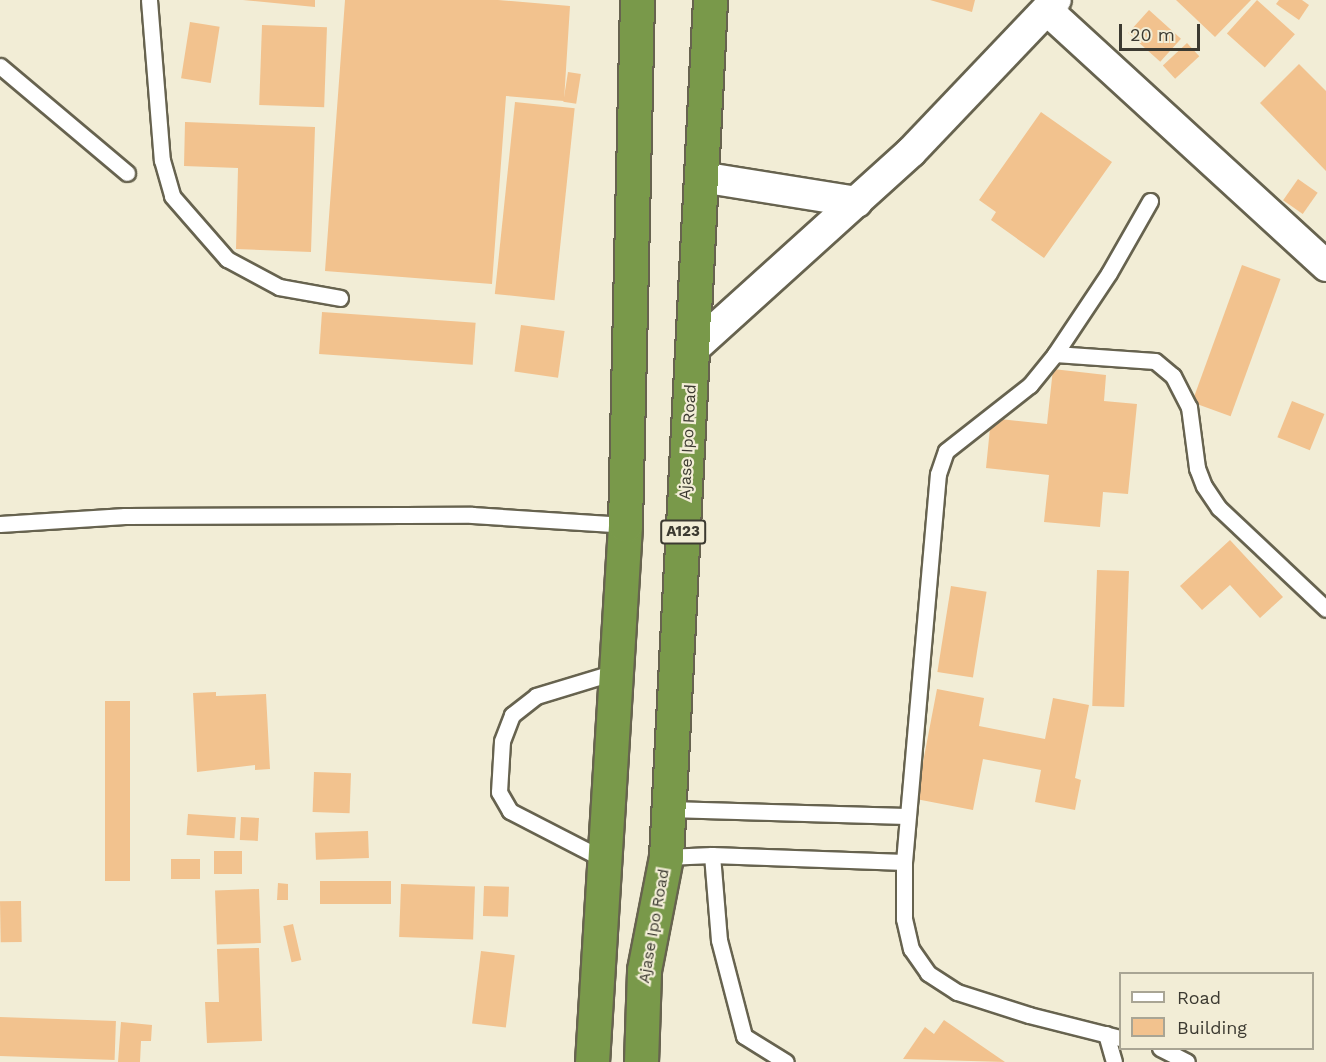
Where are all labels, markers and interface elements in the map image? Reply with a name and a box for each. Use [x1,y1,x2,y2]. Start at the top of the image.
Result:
scale bar [1122,12,1203,50]
text: 20 m [1130,24,1175,45]
street label: Ajase Ipo Road [675,384,701,500]
road number: A123 [659,520,707,544]
street label: Ajase Ipo Road [634,867,674,985]
legend [1119,972,1314,1050]
text: Road [1177,987,1221,1008]
text: Building [1177,1017,1247,1038]

